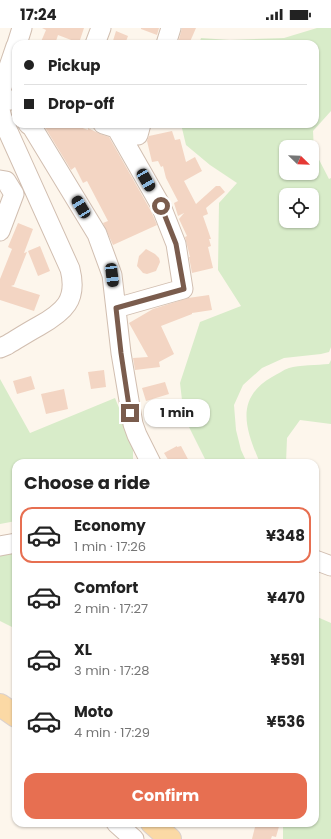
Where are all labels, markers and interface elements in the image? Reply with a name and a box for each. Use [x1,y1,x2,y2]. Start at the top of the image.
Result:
text: 17:24 [20,4,57,25]
text: Pickup [48,55,100,76]
text: Drop-off [48,93,114,114]
north arrow [279,140,319,180]
map controls [279,140,319,228]
car [135,167,157,193]
button: locate [279,188,319,228]
car [70,194,92,220]
route start [152,197,170,215]
car [105,262,119,288]
callout: 1 min [144,399,210,427]
text: 1 min [160,403,194,422]
route end [121,404,139,422]
text: Choose a ride [24,470,150,495]
text: Economy [74,515,146,536]
icon: car [26,517,62,553]
text: ¥348 [266,525,305,546]
text: 1 min · 17:26 [74,537,146,556]
text: Comfort [74,577,138,598]
icon: car [26,579,62,615]
text: ¥470 [267,587,305,608]
text: 2 min · 17:27 [74,599,148,618]
text: XL [74,639,92,660]
icon: car [26,641,62,677]
text: ¥591 [270,649,305,670]
text: 3 min · 17:28 [74,661,149,680]
text: Moto [74,701,113,722]
icon: car [26,703,62,739]
text: ¥536 [267,711,305,732]
text: 4 min · 17:29 [74,723,150,742]
button: Confirm [24,773,307,819]

